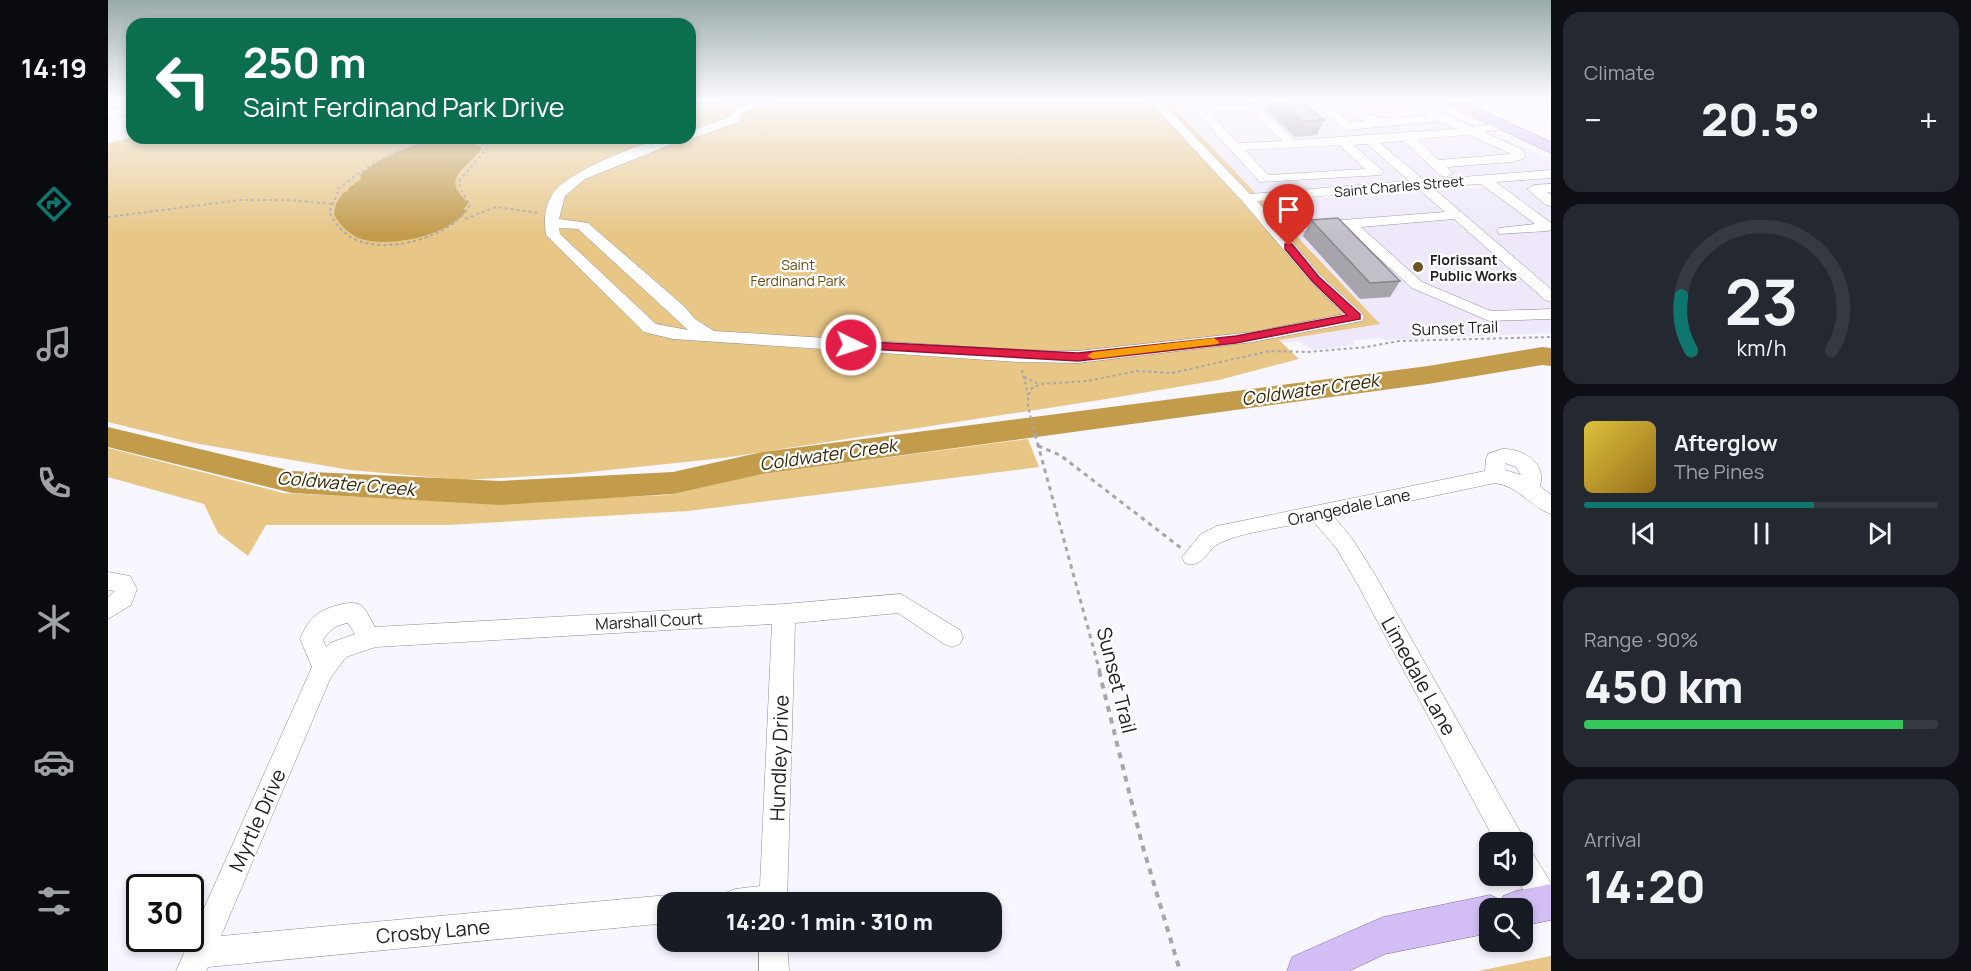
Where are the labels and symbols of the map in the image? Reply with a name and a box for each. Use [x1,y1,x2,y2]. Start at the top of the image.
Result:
street label: Saint Charles Street [1333,171,1465,201]
pin [1263,184,1314,246]
place label: Florissant Public Works [1430,250,1517,285]
park label: Saint Ferdinand Park [751,255,846,290]
marker: Florissant Public Works [1411,260,1425,274]
position arrow [819,313,883,377]
street label: Sunset Trail [1411,315,1499,341]
water label: Coldwater Creek [1240,367,1383,411]
water label: Coldwater Creek [758,432,901,476]
water label: Coldwater Creek [276,465,419,501]
street label: Orangedale Lane [1286,483,1412,531]
street label: Marshall Court [595,607,703,635]
street label: Limedale Lane [1375,612,1463,740]
street label: Sunset Trail [1091,624,1143,736]
street label: Hundley Drive [763,694,795,822]
street label: Myrtle Drive [222,764,292,876]
speed limit sign: 30 [126,874,204,952]
street label: Crosby Lane [375,913,491,949]

